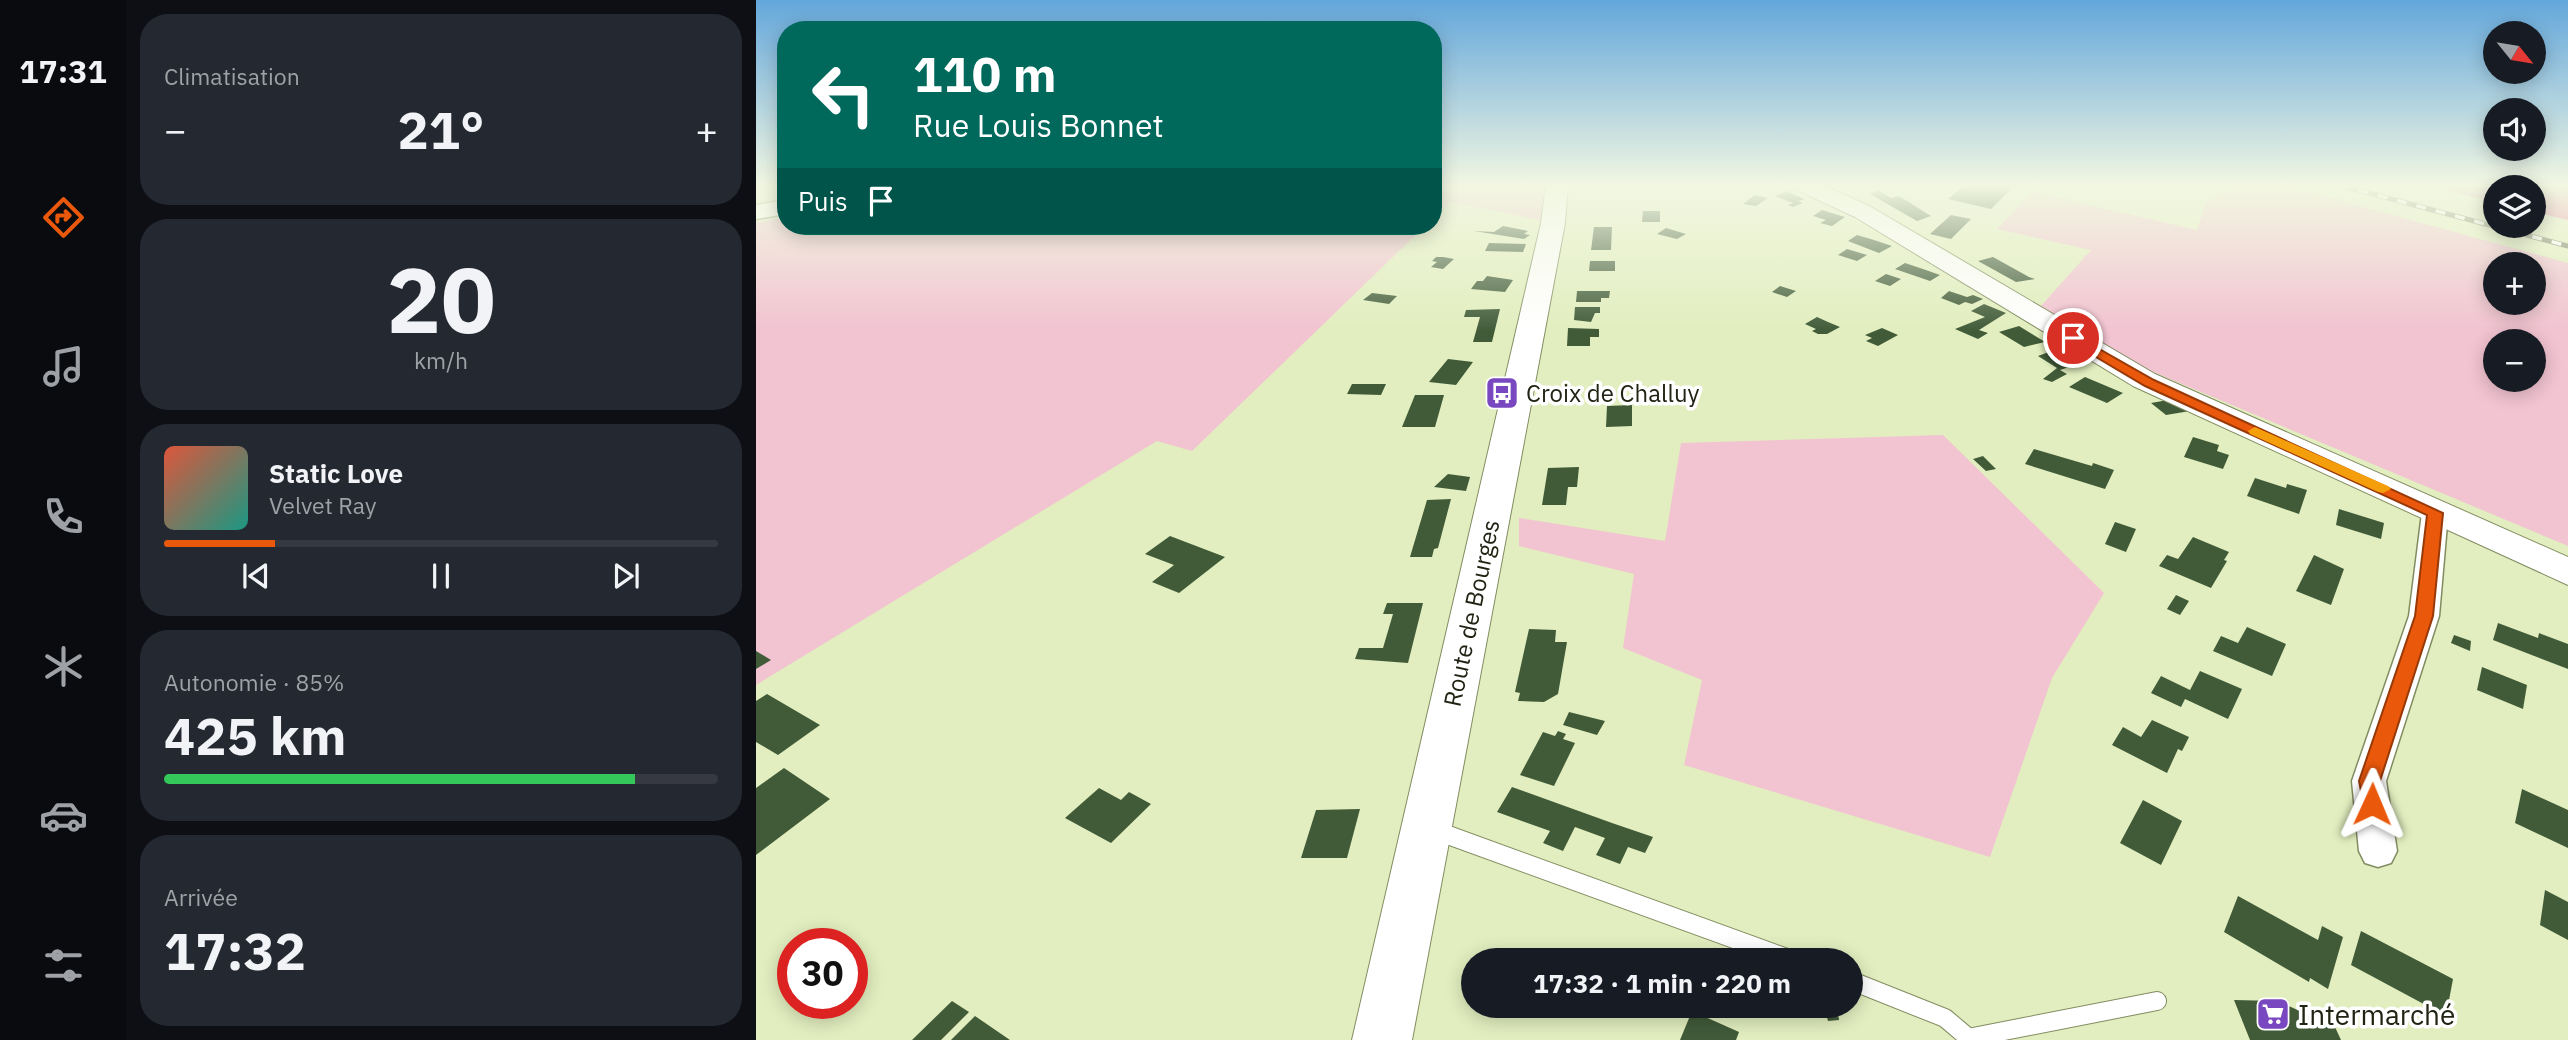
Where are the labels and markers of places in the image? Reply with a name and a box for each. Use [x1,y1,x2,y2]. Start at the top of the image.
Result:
pin [2043,308,2103,368]
bus stop icon: Croix de Challuy [1483,374,1521,412]
place label: Croix de Challuy [1526,377,1700,409]
supermarket icon: Intermarché [2254,995,2292,1033]
place label: Intermarché [2298,996,2455,1033]

